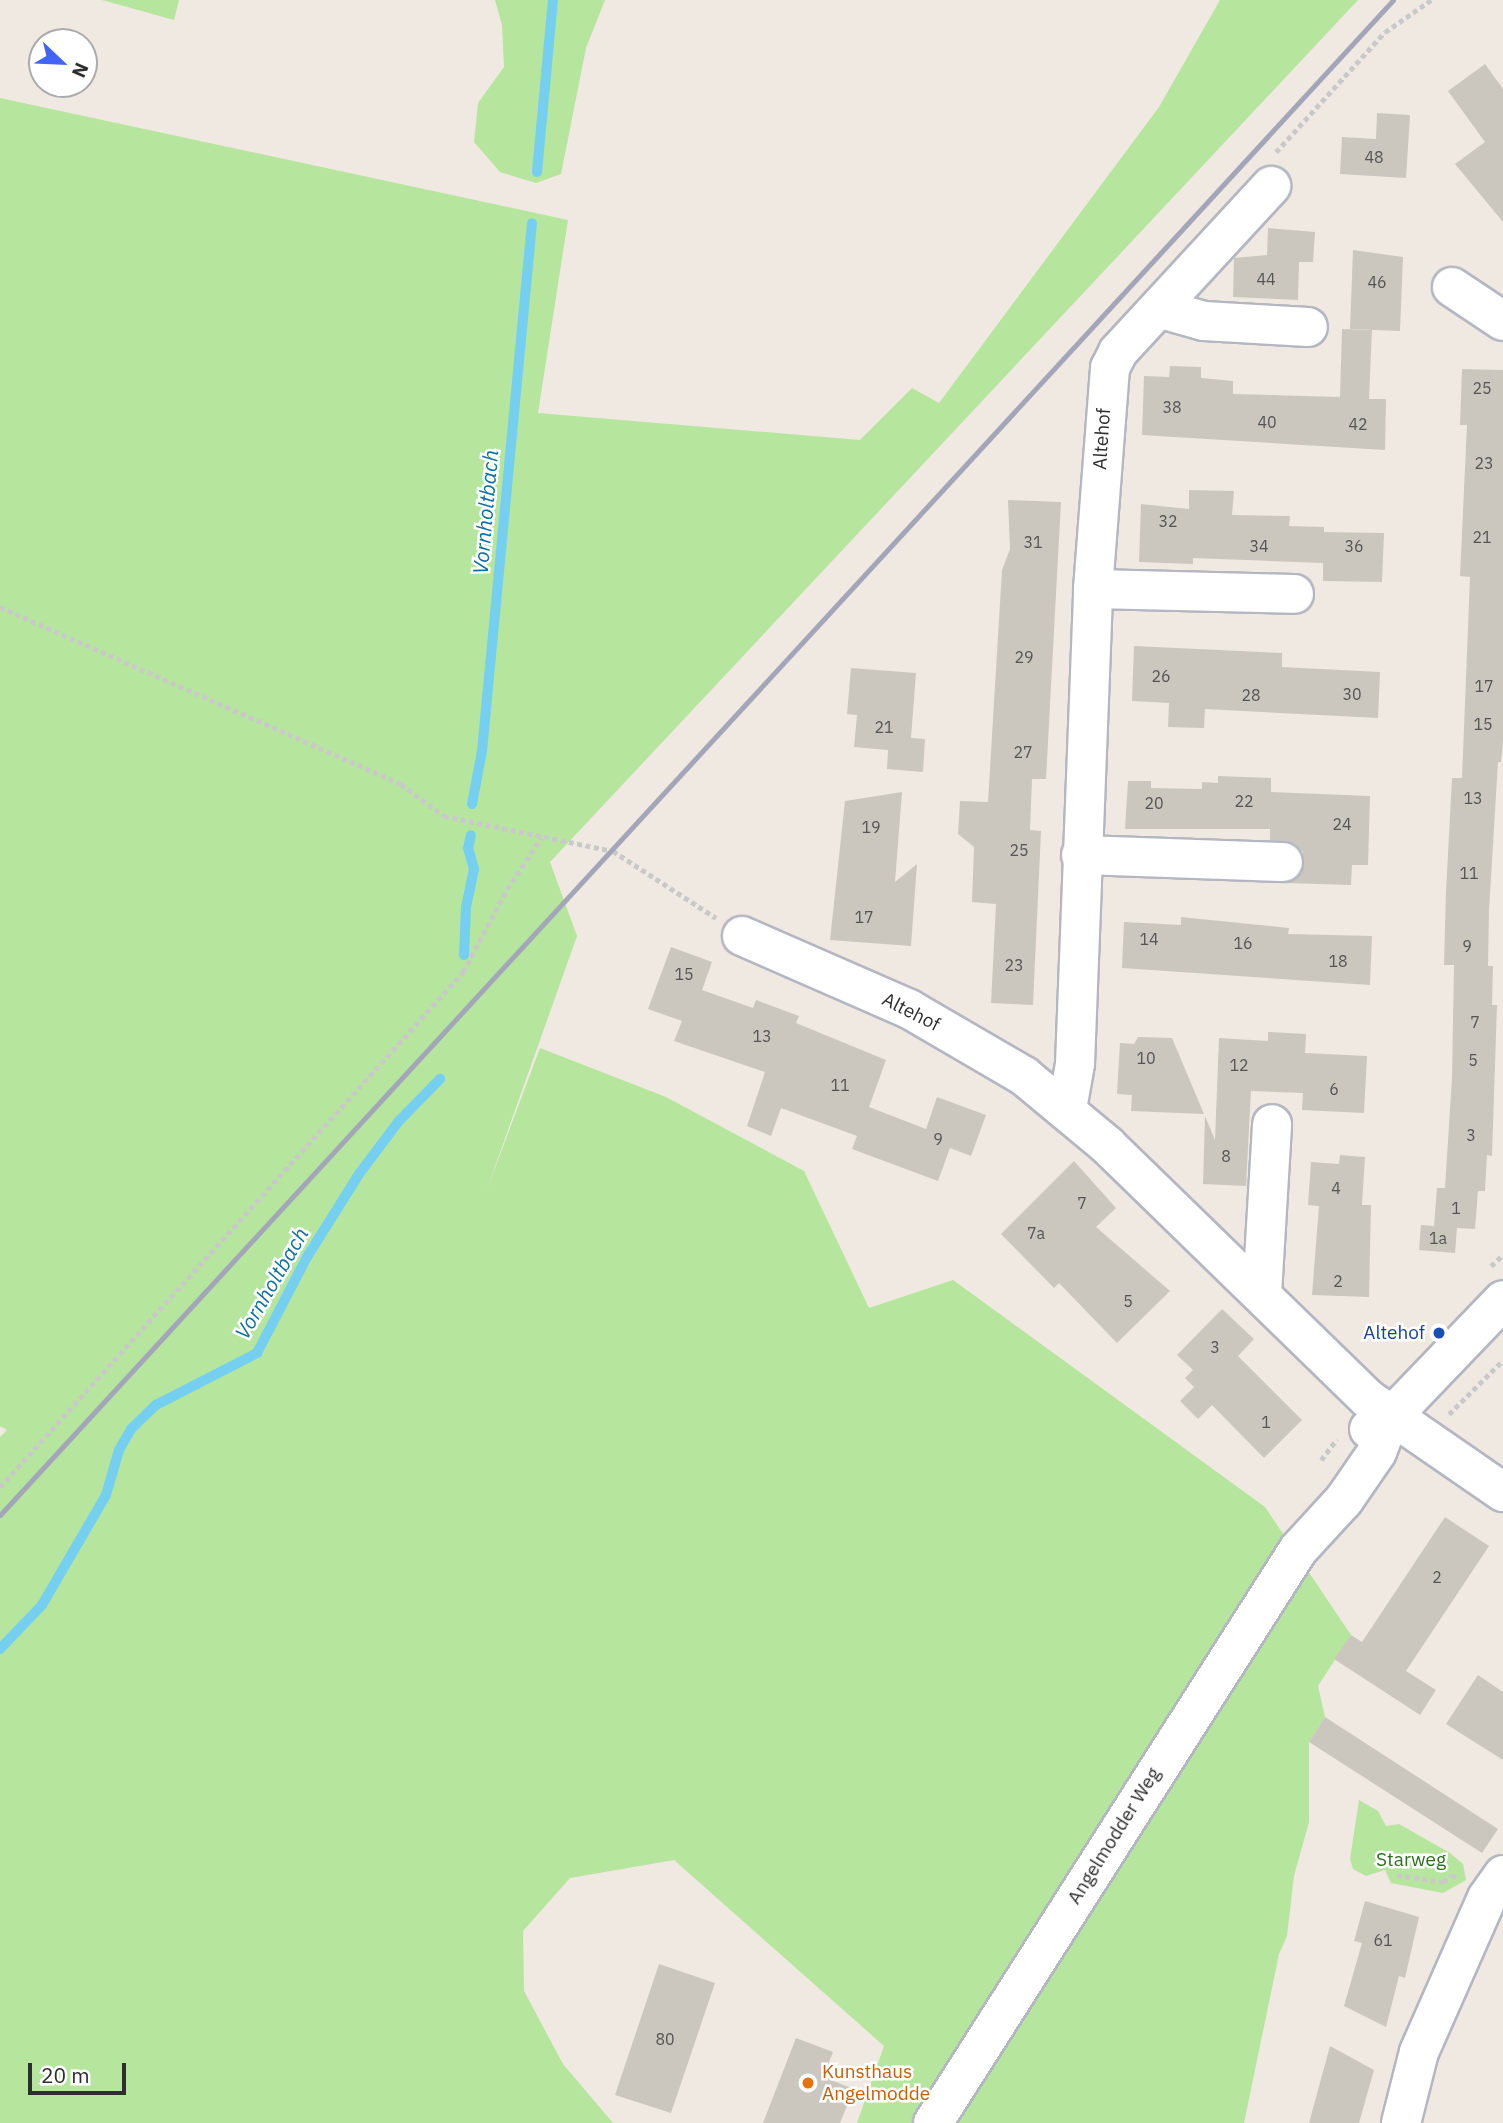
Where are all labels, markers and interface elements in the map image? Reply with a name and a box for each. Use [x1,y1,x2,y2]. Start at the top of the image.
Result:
north arrow [28,28,98,98]
text: N [67,59,94,81]
house number: 48 [1364,147,1384,167]
house number: 44 [1256,269,1276,289]
house number: 46 [1367,272,1387,292]
house number: 25 [1472,378,1492,398]
house number: 38 [1162,397,1182,417]
street label: Altehof [1088,407,1116,471]
house number: 40 [1257,412,1277,432]
house number: 42 [1348,414,1368,434]
water label: Vornholtbach [467,449,503,575]
house number: 23 [1474,453,1494,473]
house number: 32 [1158,511,1178,531]
house number: 21 [1472,527,1492,547]
house number: 31 [1023,532,1043,552]
house number: 34 [1249,536,1269,556]
house number: 36 [1344,536,1364,556]
house number: 29 [1014,647,1034,667]
house number: 26 [1151,666,1171,686]
house number: 17 [1474,676,1494,696]
house number: 30 [1342,684,1362,704]
house number: 28 [1241,685,1261,705]
house number: 15 [1473,714,1493,734]
house number: 21 [874,717,894,737]
house number: 27 [1013,742,1033,762]
house number: 13 [1463,788,1483,808]
house number: 22 [1234,791,1254,811]
house number: 20 [1144,793,1164,813]
house number: 24 [1332,814,1352,834]
house number: 19 [861,817,881,837]
house number: 25 [1009,840,1029,860]
house number: 11 [1459,863,1479,883]
house number: 17 [854,907,874,927]
house number: 14 [1139,929,1159,949]
house number: 16 [1233,933,1253,953]
house number: 9 [1462,936,1472,956]
house number: 18 [1328,951,1348,971]
house number: 23 [1004,955,1024,975]
house number: 15 [674,964,694,984]
street label: Altehof [878,988,944,1036]
house number: 7 [1470,1012,1480,1032]
house number: 13 [752,1026,772,1046]
house number: 10 [1136,1048,1156,1068]
house number: 5 [1468,1050,1478,1070]
house number: 12 [1229,1055,1249,1075]
house number: 11 [830,1075,850,1095]
house number: 6 [1329,1079,1339,1099]
house number: 3 [1466,1125,1476,1145]
house number: 9 [933,1129,943,1149]
house number: 8 [1221,1146,1231,1166]
house number: 4 [1331,1178,1341,1198]
house number: 7 [1077,1193,1087,1213]
house number: 1 [1451,1198,1461,1218]
water label: Vornholtbach [229,1223,313,1343]
house number: 7a [1027,1223,1045,1243]
house number: 1a [1429,1228,1447,1248]
house number: 2 [1333,1271,1343,1291]
house number: 5 [1123,1291,1133,1311]
place label: Altehof [1363,1322,1425,1344]
marker: Altehof [1431,1325,1447,1341]
house number: 3 [1210,1337,1220,1357]
house number: 1 [1261,1412,1271,1432]
house number: 2 [1432,1567,1442,1587]
street label: Angelmodder Weg [1063,1763,1165,1909]
park label: Starweg [1376,1849,1446,1871]
house number: 61 [1373,1930,1393,1950]
house number: 80 [655,2029,675,2049]
scale bar [32,2050,130,2094]
text: 20 m [41,2061,90,2089]
place label: Kunsthaus Angelmodde [822,2061,930,2105]
marker: Kunsthaus Angelmodde [800,2075,816,2091]

